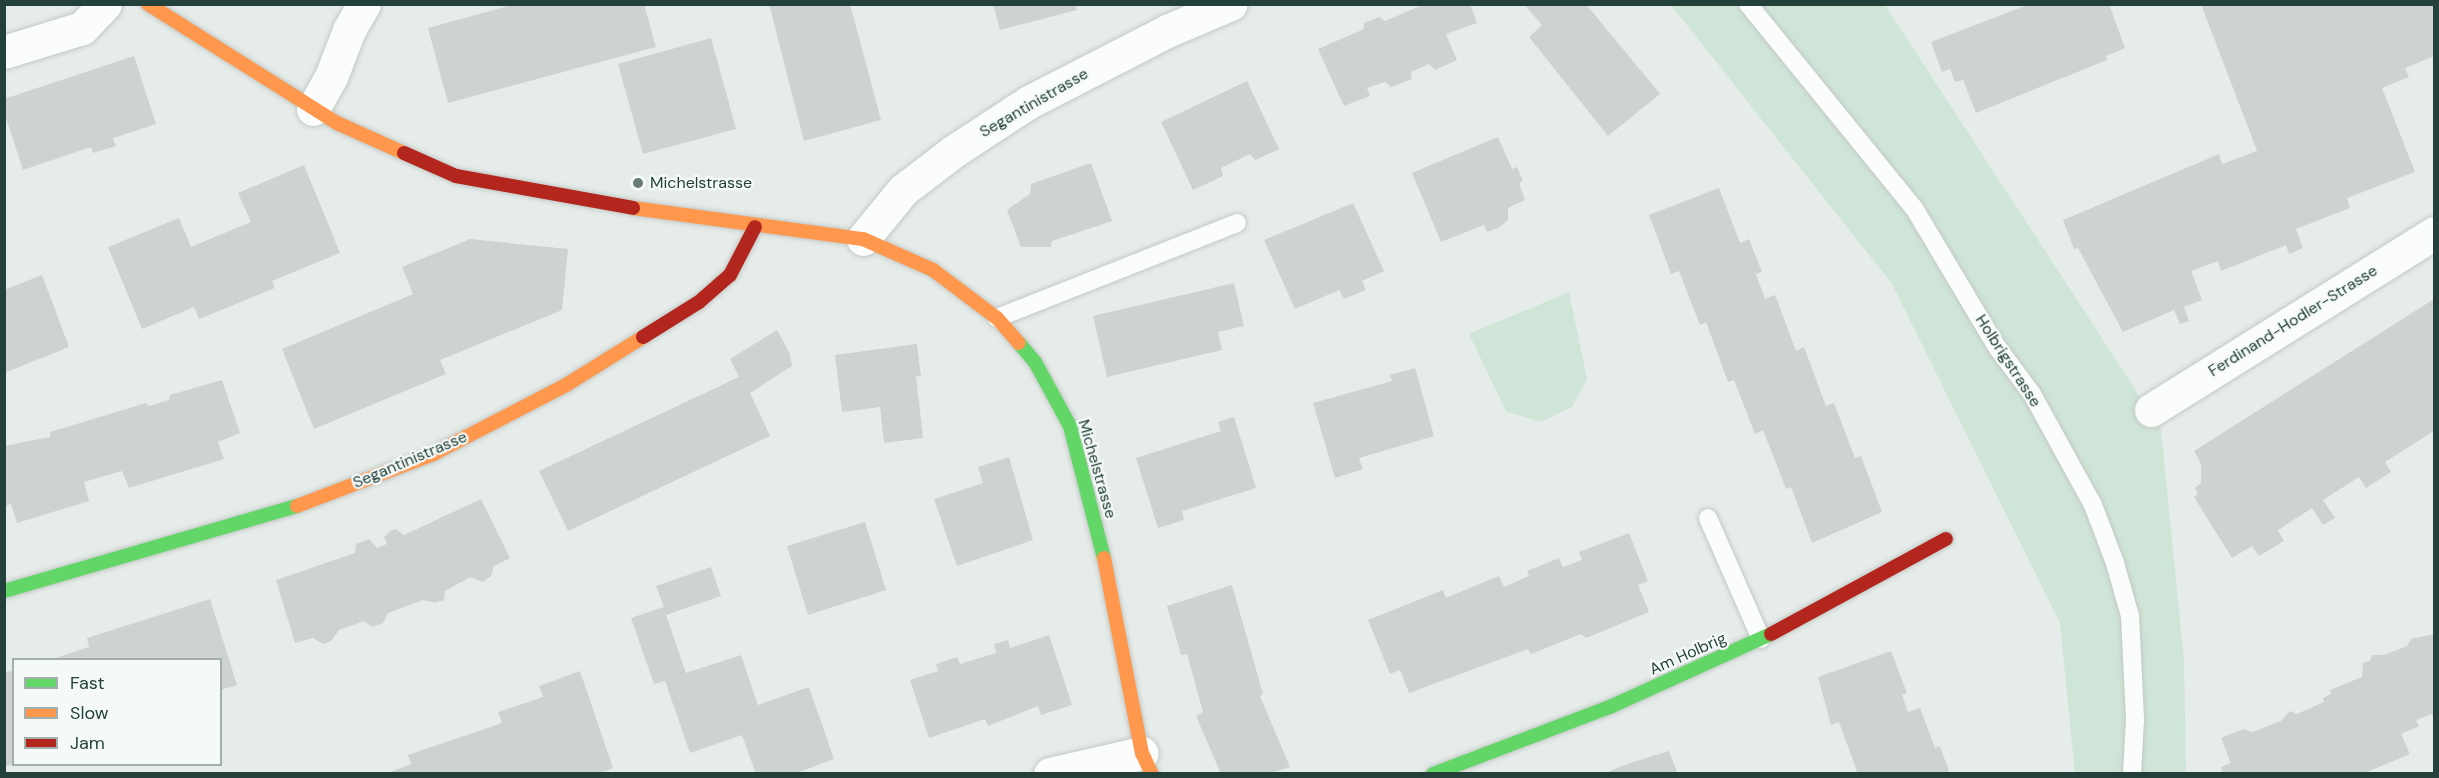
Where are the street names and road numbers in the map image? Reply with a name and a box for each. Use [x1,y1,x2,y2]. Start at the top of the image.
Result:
street label: Segantinistrasse [976,64,1092,142]
street label: Ferdinand-Hodler-Strasse [2205,261,2381,381]
street label: Holbrigstrasse [1971,311,2045,411]
street label: Michelstrasse [1074,417,1120,521]
street label: Segantinistrasse [350,427,470,493]
street label: Am Holbrig [1647,629,1729,679]

